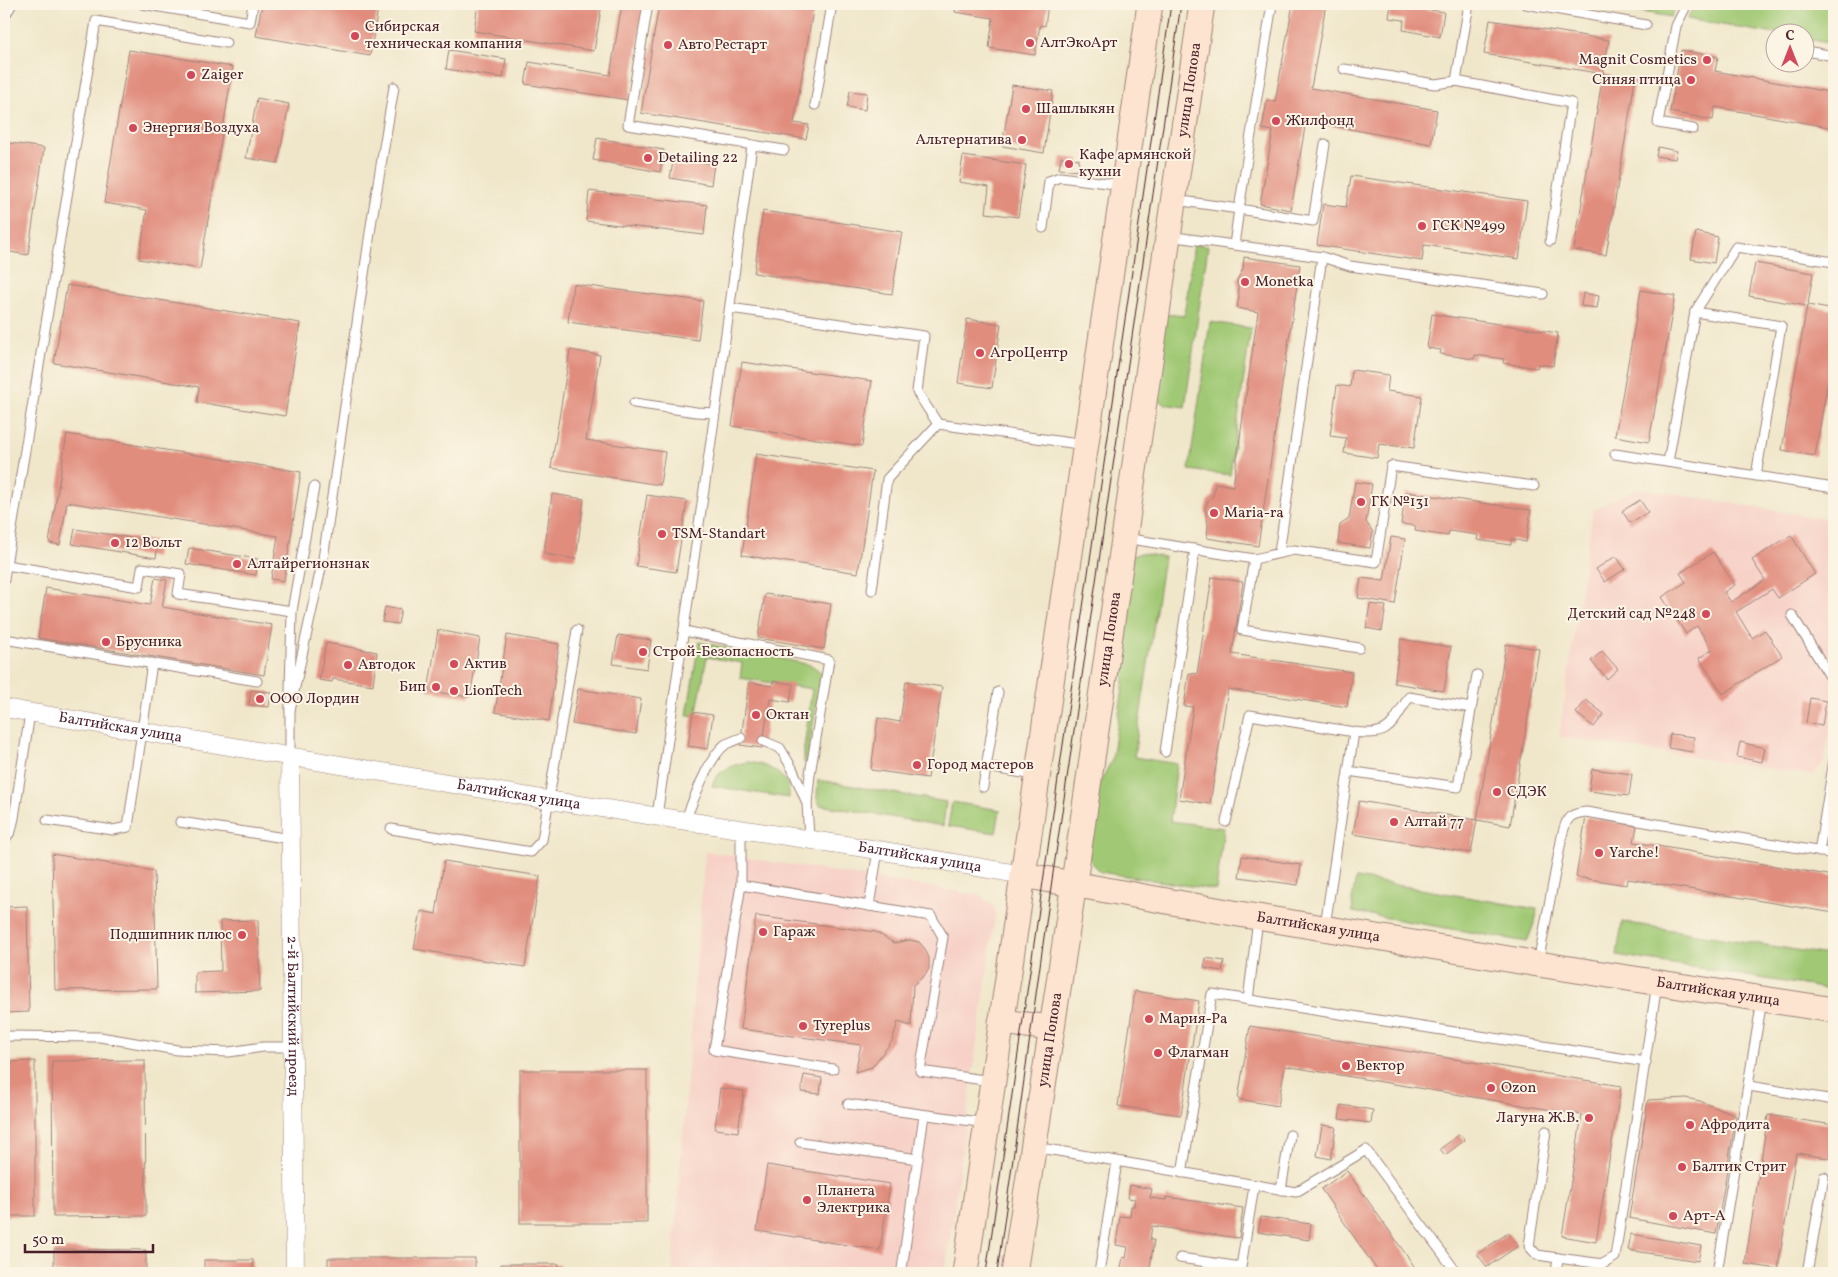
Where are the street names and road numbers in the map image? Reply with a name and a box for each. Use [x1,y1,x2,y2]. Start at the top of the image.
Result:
street label: улица Попова [1172,41,1207,139]
street label: улица Попова [1092,590,1127,688]
street label: Балтийская улица [57,707,184,748]
street label: Балтийская улица [455,774,582,815]
street label: Балтийская улица [857,837,983,878]
street label: Балтийская улица [1255,907,1382,948]
street label: 2-й Балтийский проезд [281,936,304,1097]
street label: Балтийская улица [1655,972,1782,1012]
street label: улица Попова [1032,991,1068,1089]

